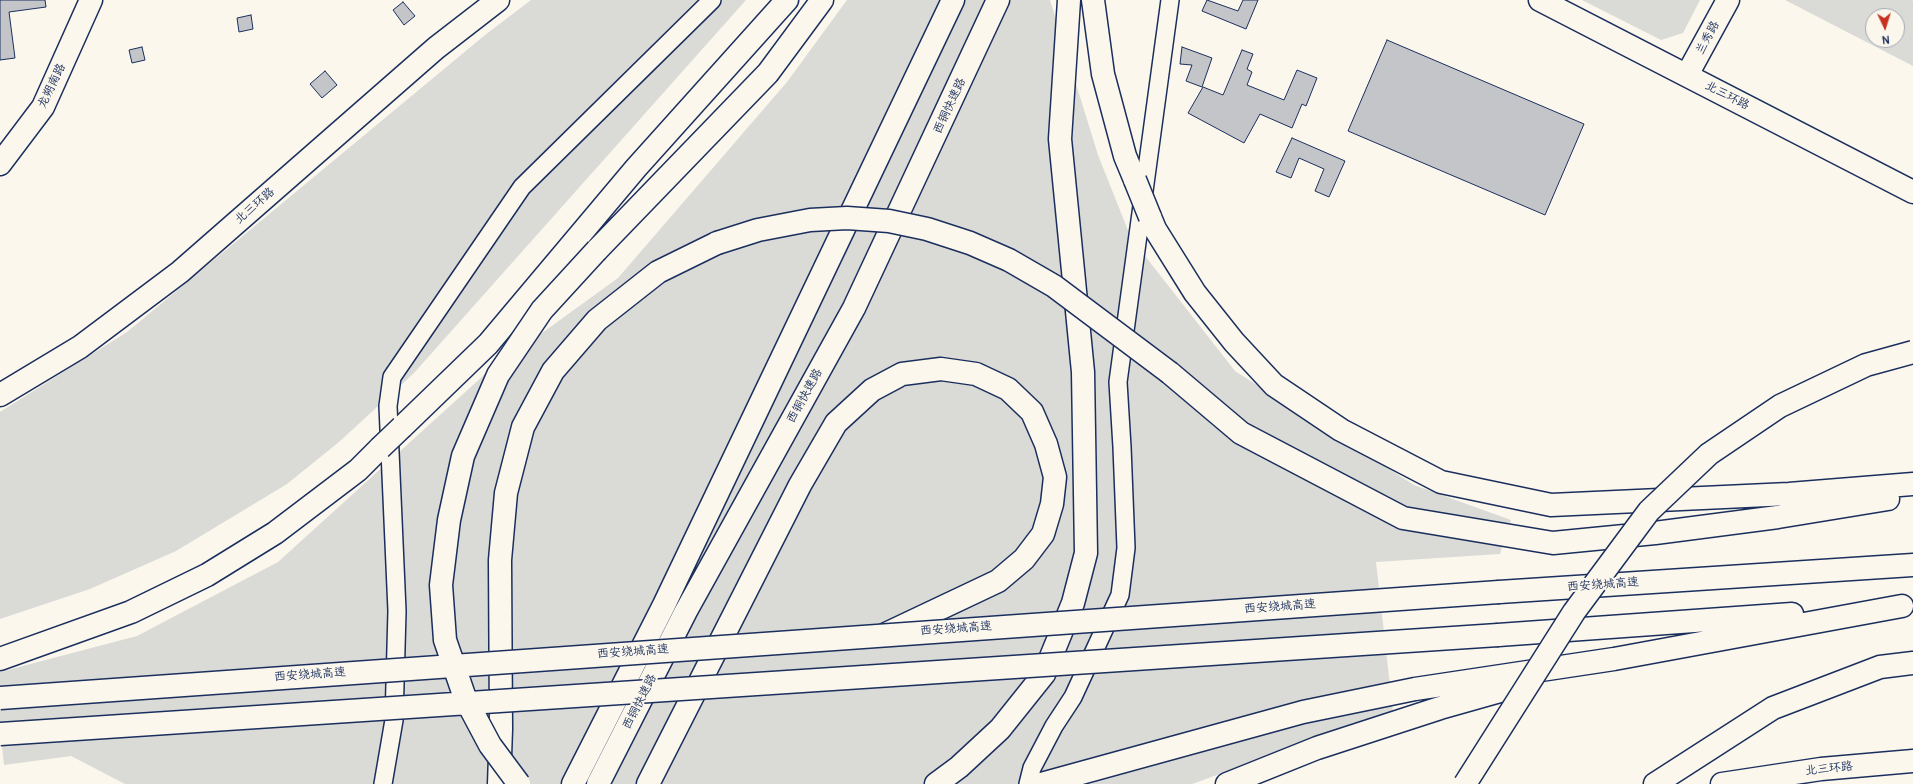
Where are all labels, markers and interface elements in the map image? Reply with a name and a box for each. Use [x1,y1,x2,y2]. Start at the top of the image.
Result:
north arrow [1865,8,1905,48]
street label: 兰秀路 [1693,19,1723,57]
text: N [1882,33,1890,46]
street label: 龙朔南路 [35,61,69,111]
street label: 西铜快速路 [931,76,969,136]
street label: 北三环路 [1702,79,1752,113]
street label: 北三环路 [232,185,278,227]
street label: 西铜快速路 [784,366,826,426]
street label: 西安绕城高速 [1567,575,1639,595]
street label: 西安绕城高速 [1244,597,1316,617]
street label: 西安绕城高速 [920,619,992,639]
street label: 西安绕城高速 [597,642,669,662]
street label: 西安绕城高速 [274,665,346,685]
street label: 西铜快速路 [620,672,660,732]
street label: 北三环路 [1804,759,1854,779]

